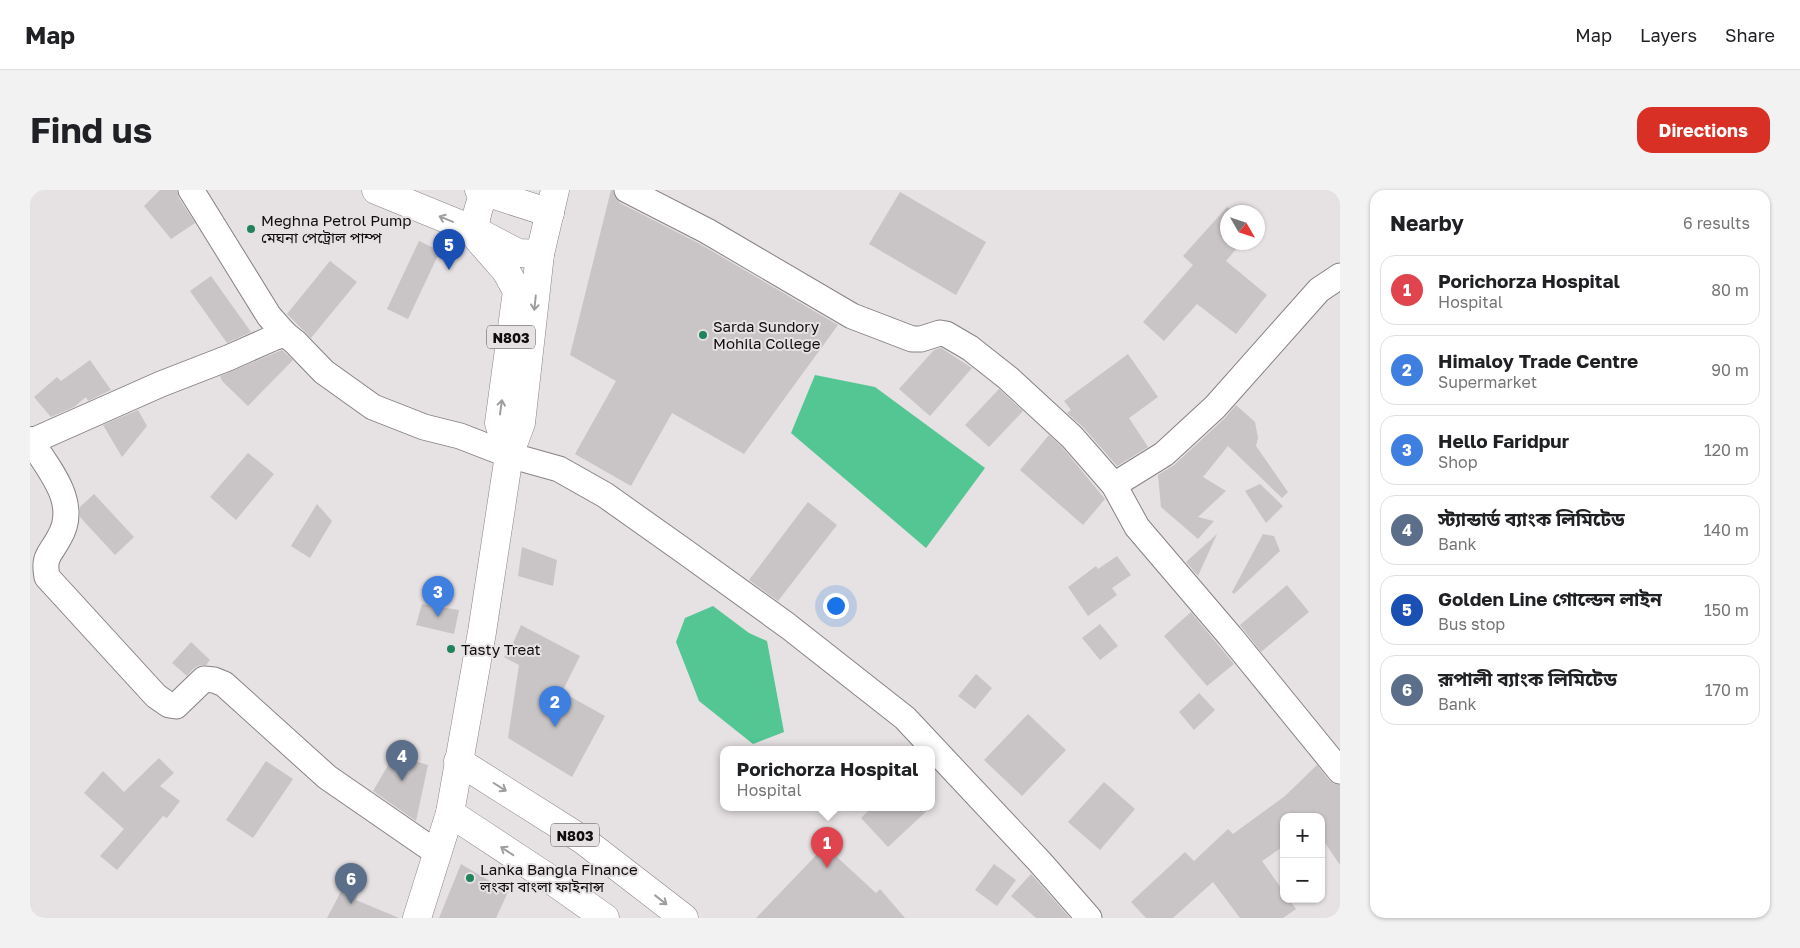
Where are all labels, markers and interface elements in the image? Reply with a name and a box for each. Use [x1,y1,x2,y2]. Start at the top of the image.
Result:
text: Map [25,20,75,49]
text: Map [1575,24,1612,46]
text: Layers [1640,24,1697,46]
text: Share [1725,24,1775,46]
button: Directions [1637,107,1770,153]
text: Find us [30,109,152,151]
north arrow [1220,205,1265,250]
text: Nearby [1390,210,1464,236]
place label: Meghna Petrol Pump মেঘনা পেট্রোল পাম্প [261,211,412,246]
text: 6 results [1683,213,1750,233]
one-way arrow [439,214,455,223]
marker: Meghna Petrol Pump মেঘনা পেট্রোল পাম্প [245,223,257,235]
pin: 5 [433,229,465,270]
text: Porichorza Hospital [1438,269,1620,292]
text: 1 [1403,280,1411,300]
text: 80 m [1711,280,1749,300]
text: Hospital [1438,292,1503,312]
one-way arrow [530,295,539,311]
place label: Sarda Sundory Mohila College [713,317,821,352]
road number: N803 [487,326,535,348]
marker: Sarda Sundory Mohila College [697,329,709,341]
text: Himaloy Trade Centre [1438,349,1638,372]
text: 2 [1402,360,1412,380]
text: 90 m [1711,360,1749,380]
text: Supermarket [1438,372,1537,392]
one-way arrow [496,400,506,416]
text: Hello Faridpur [1438,429,1569,452]
text: 3 [1402,440,1412,460]
text: 120 m [1704,440,1749,460]
text: Shop [1438,452,1478,472]
text: স্ট্যান্ডার্ড ব্যাংক লিমিটেড [1438,507,1625,530]
text: 4 [1402,520,1412,540]
text: 140 m [1703,520,1749,540]
text: Bank [1438,534,1477,554]
pin: 3 [422,576,454,617]
text: Golden Line গোল্ডেন লাইন [1438,587,1662,610]
your location [823,593,849,619]
text: 5 [1402,600,1412,620]
text: 150 m [1704,600,1749,620]
text: Bus stop [1438,614,1505,634]
place label: Tasty Treat [461,640,541,658]
marker: Tasty Treat [445,643,457,655]
text: রূপালী ব্যাংক লিমিটেড [1438,667,1617,690]
text: 6 [1402,680,1412,700]
text: 170 m [1705,680,1749,700]
pin: 2 [539,686,571,727]
text: Bank [1438,694,1477,714]
pin: 4 [386,740,418,781]
popup [720,746,935,811]
text: Porichorza Hospital [737,757,918,780]
text: Hospital [737,780,802,800]
one-way arrow [492,782,506,792]
map controls [1280,813,1325,903]
button: + [1280,813,1325,858]
road number: N803 [551,824,599,846]
pin: 1 [811,827,843,868]
one-way arrow [500,846,514,856]
button: − [1280,858,1325,903]
place label: Lanka Bangla Finance লংকা বাংলা ফাইনান্স [479,860,638,895]
pin: 6 [335,863,367,904]
marker: Lanka Bangla Finance লংকা বাংলা ফাইনান্স [464,872,476,884]
one-way arrow [654,895,667,906]

